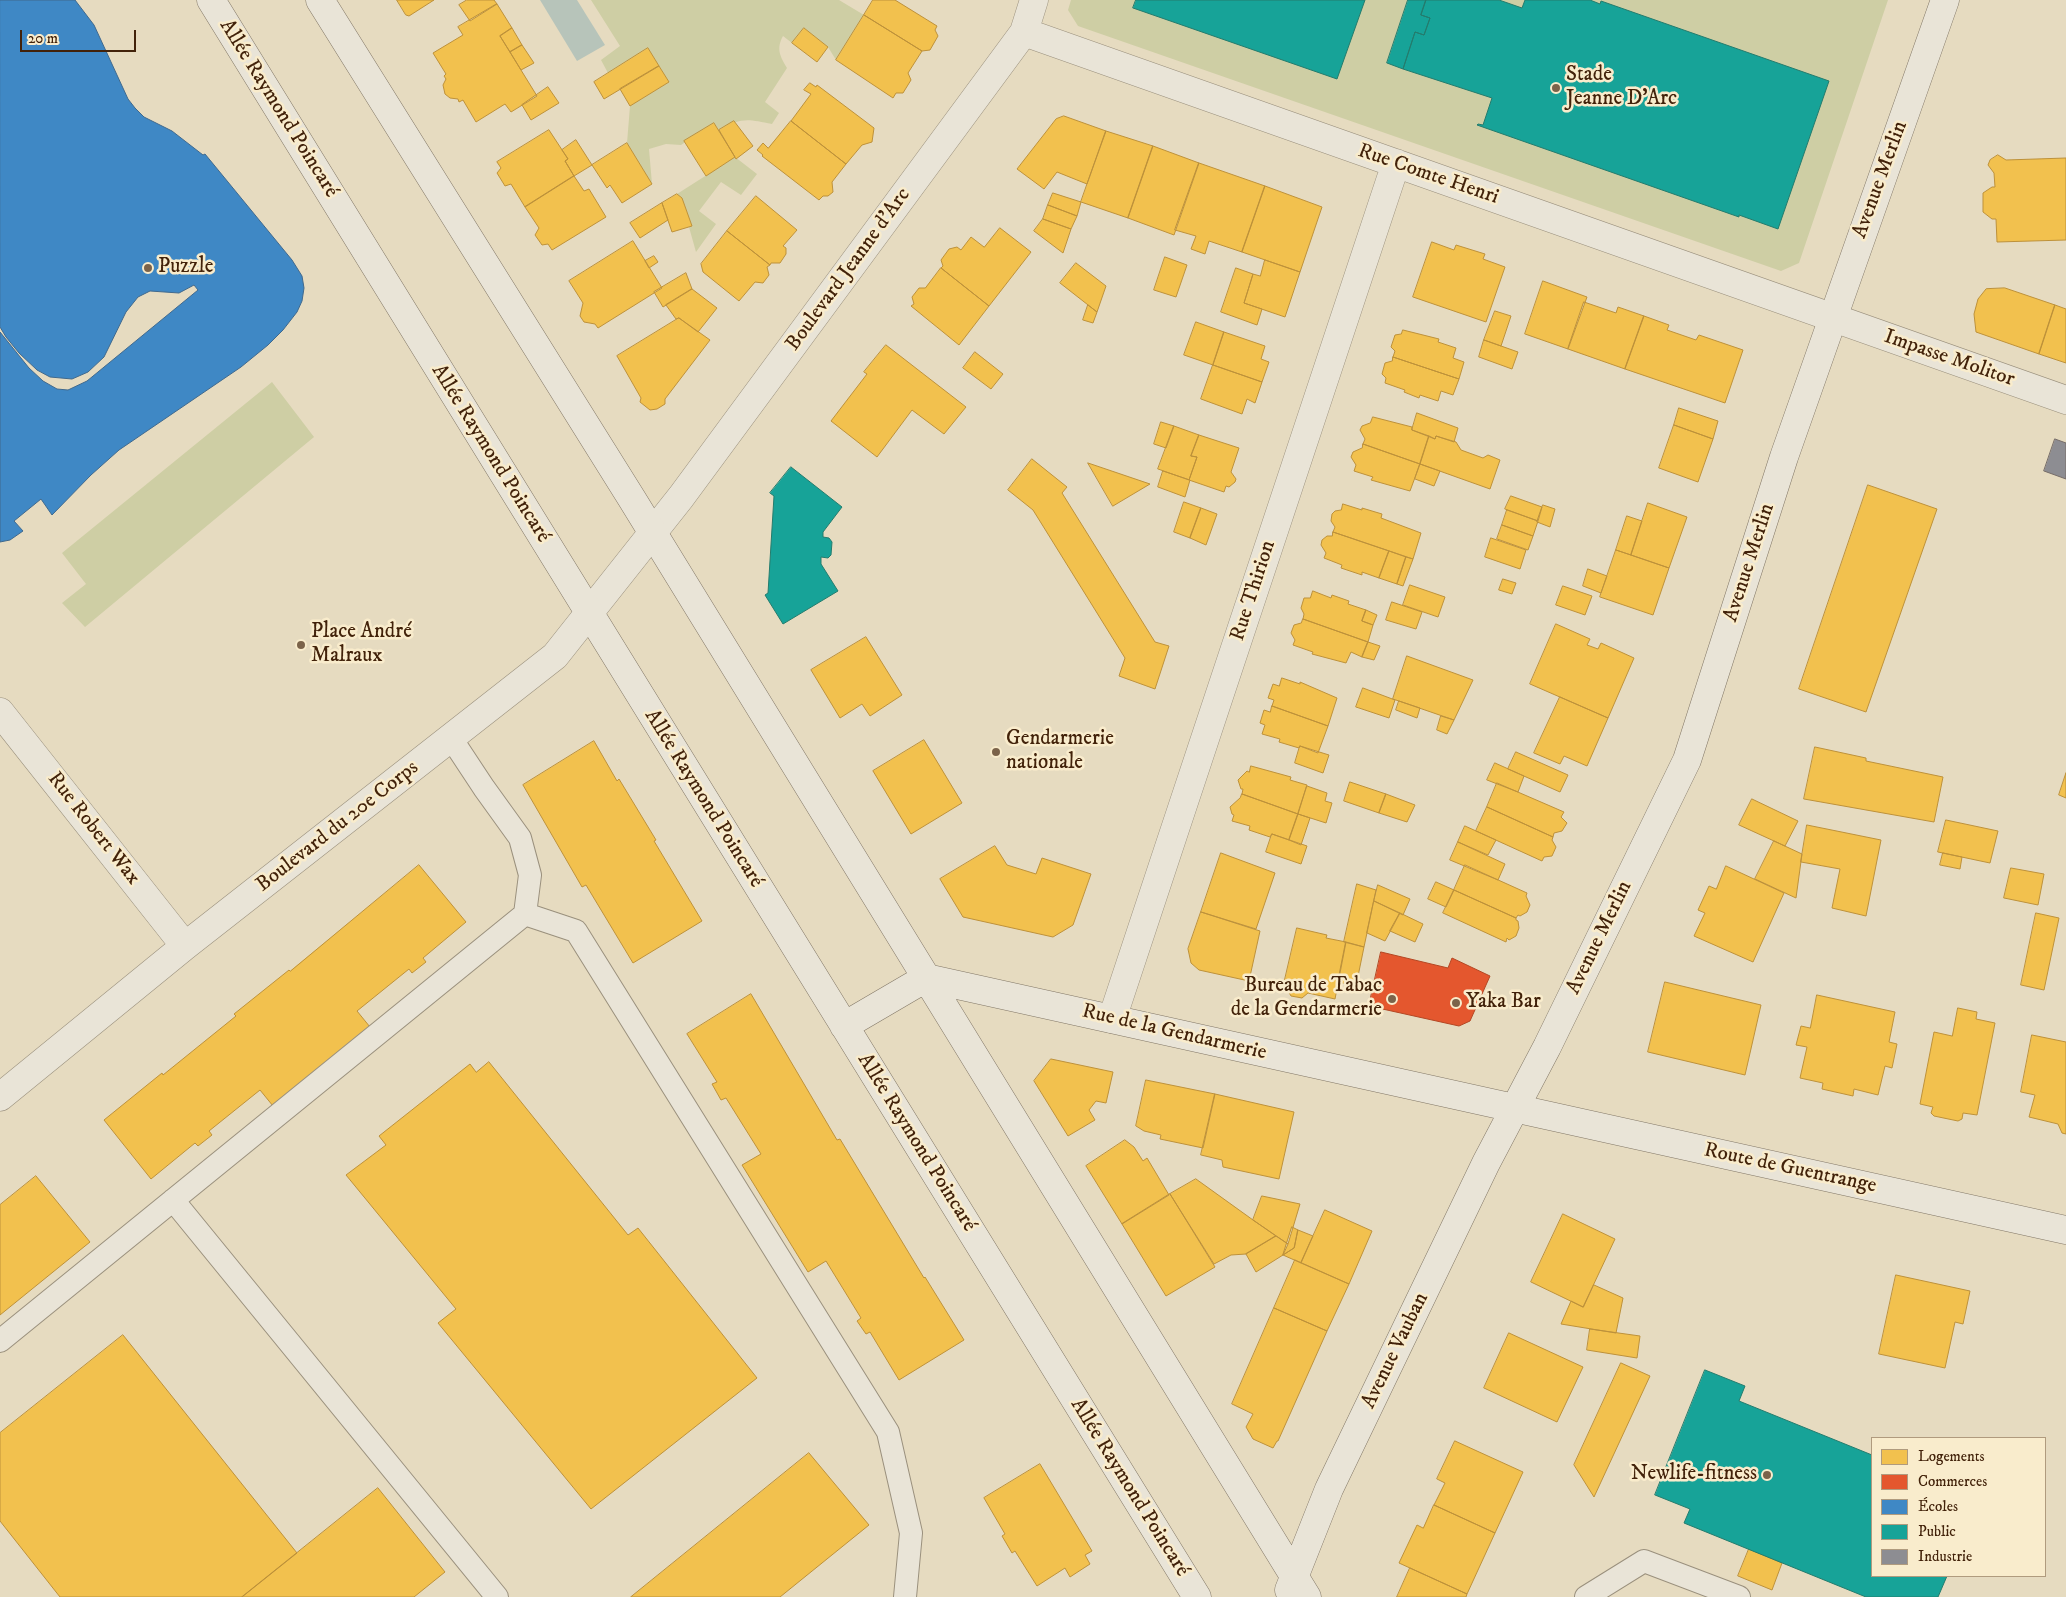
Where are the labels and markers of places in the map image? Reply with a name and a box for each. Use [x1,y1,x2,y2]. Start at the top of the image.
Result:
place label: Stade Jeanne D'Arc [1566,63,1677,113]
marker: Stade Jeanne D'Arc [1550,82,1562,94]
place label: Puzzle [158,255,213,281]
marker: Puzzle [142,262,154,274]
place label: Place André Malraux [311,620,412,670]
marker: Place André Malraux [295,639,307,651]
place label: Gendarmerie nationale [1006,727,1114,777]
marker: Gendarmerie nationale [990,746,1002,758]
place label: Bureau de Tabac de la Gendarmerie [1231,974,1382,1024]
place label: Yaka Bar [1466,990,1541,1016]
marker: Bureau de Tabac de la Gendarmerie [1386,993,1398,1005]
marker: Yaka Bar [1450,997,1462,1009]
place label: Newlife-fitness [1631,1462,1757,1488]
marker: Newlife-fitness [1761,1469,1773,1481]

